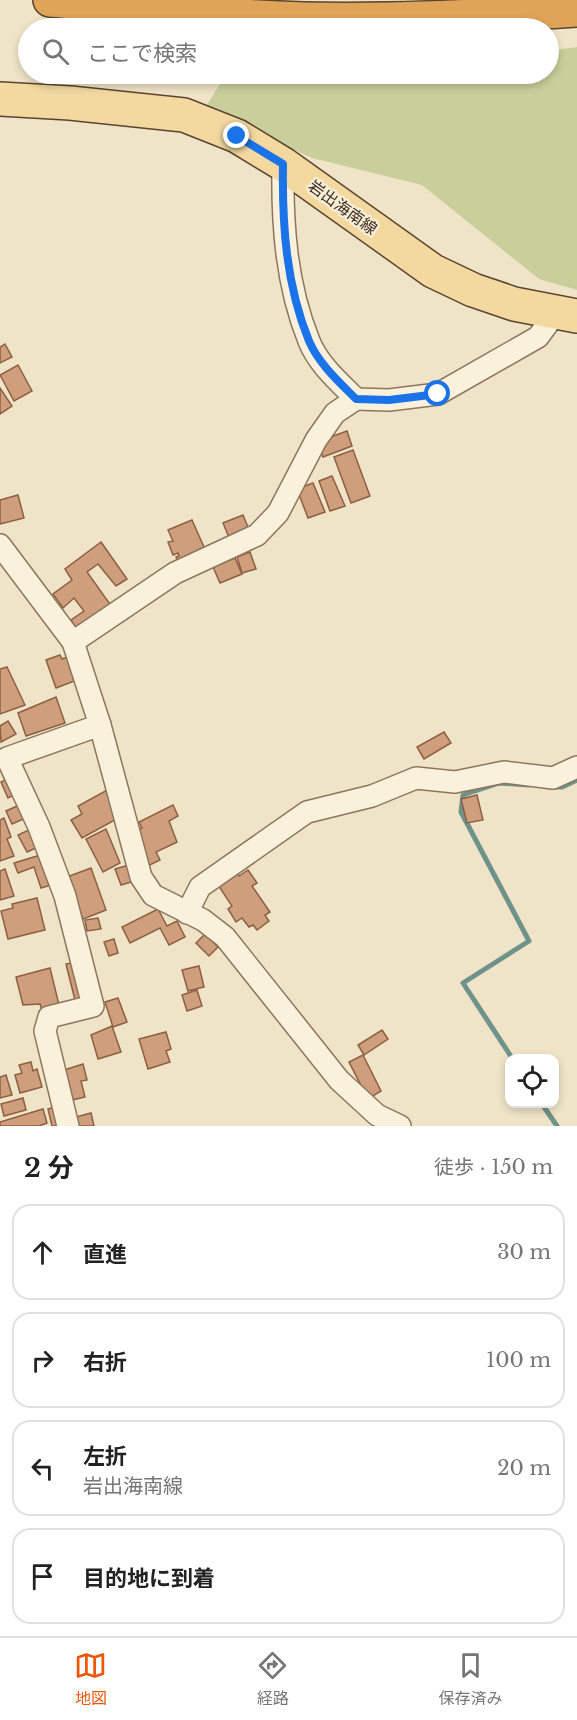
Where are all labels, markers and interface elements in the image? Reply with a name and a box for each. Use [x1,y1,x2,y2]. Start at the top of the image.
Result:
search box [18,18,559,84]
icon: search [39,35,72,68]
text: ここで検索 [87,40,197,67]
route end [223,122,249,148]
street label: 岩出海南線 [305,175,381,239]
route start [424,380,450,406]
map controls [505,1054,559,1108]
button: locate [505,1054,559,1108]
text: 2 分 [24,1152,74,1184]
text: 徒歩 · 150 m [434,1155,553,1179]
icon: ahead [26,1236,59,1269]
text: 30 m [497,1240,551,1264]
text: 直進 [83,1241,127,1268]
icon: right [26,1344,59,1377]
text: 100 m [486,1348,551,1372]
text: 右折 [83,1349,127,1376]
text: 左折 [83,1443,127,1470]
icon: left [26,1452,59,1485]
text: 20 m [497,1456,551,1480]
text: 岩出海南線 [83,1474,183,1498]
icon: arrive [26,1560,59,1593]
text: 目的地に到着 [83,1565,215,1592]
tab: 地図 [74,1649,107,1709]
tab: 経路 [256,1649,289,1709]
tab: 保存済み [438,1649,502,1709]

